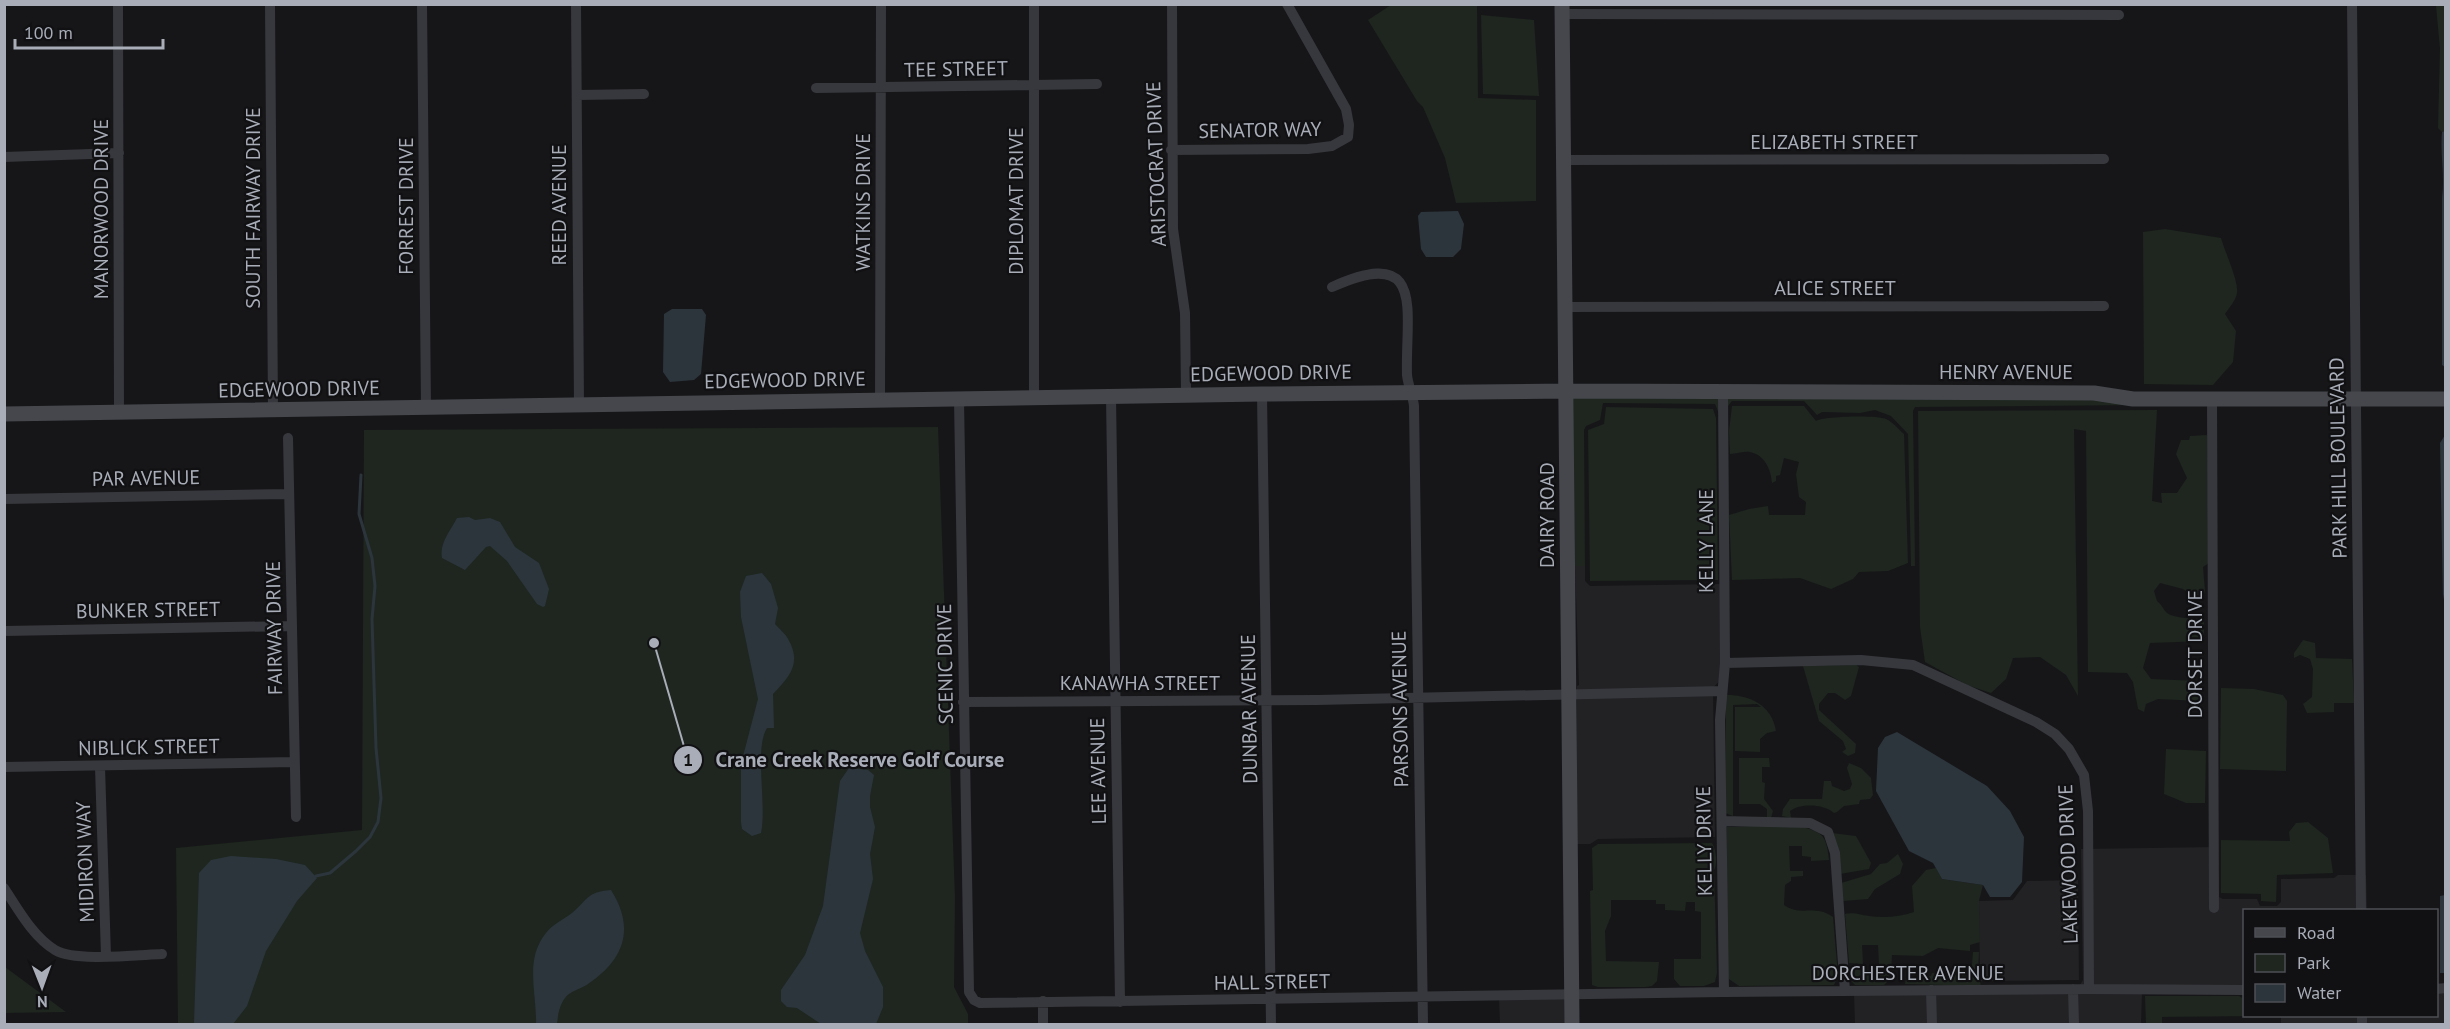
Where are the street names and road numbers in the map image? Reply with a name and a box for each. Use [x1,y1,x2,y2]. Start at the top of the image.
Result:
street label: TEE STREET [904,55,1008,83]
street label: ARISTOCRAT DRIVE [1140,81,1172,247]
street label: SOUTH FAIRWAY DRIVE [240,107,266,309]
street label: SENATOR WAY [1198,116,1323,144]
street label: MANORWOOD DRIVE [88,119,114,299]
street label: DIPLOMAT DRIVE [1003,127,1029,275]
street label: ELIZABETH STREET [1750,129,1918,155]
street label: WATKINS DRIVE [850,133,876,271]
street label: FORREST DRIVE [393,137,419,275]
street label: REED AVENUE [546,144,572,266]
street label: ALICE STREET [1774,275,1896,301]
street label: PARK HILL BOULEVARD [2323,357,2353,559]
street label: EDGEWOOD DRIVE [1190,359,1352,387]
street label: HENRY AVENUE [1939,359,2073,385]
street label: EDGEWOOD DRIVE [704,366,866,394]
street label: EDGEWOOD DRIVE [218,375,380,403]
street label: DAIRY ROAD [1534,462,1560,568]
street label: PAR AVENUE [92,464,200,492]
street label: KELLY LANE [1693,489,1719,593]
street label: FAIRWAY DRIVE [260,561,288,695]
street label: DORSET DRIVE [2182,590,2208,718]
street label: BUNKER STREET [76,596,220,624]
street label: SCENIC DRIVE [931,603,959,725]
street label: PARSONS AVENUE [1386,630,1414,788]
street label: DUNBAR AVENUE [1235,634,1263,784]
street label: KANAWHA STREET [1060,670,1220,696]
street label: LEE AVENUE [1084,717,1112,825]
street label: NIBLICK STREET [78,733,220,761]
street label: LAKEWOOD DRIVE [2052,784,2084,944]
street label: KELLY DRIVE [1690,786,1718,896]
street label: MIDIRON WAY [70,800,100,923]
street label: DORCHESTER AVENUE [1812,960,2004,986]
street label: HALL STREET [1214,968,1330,996]

